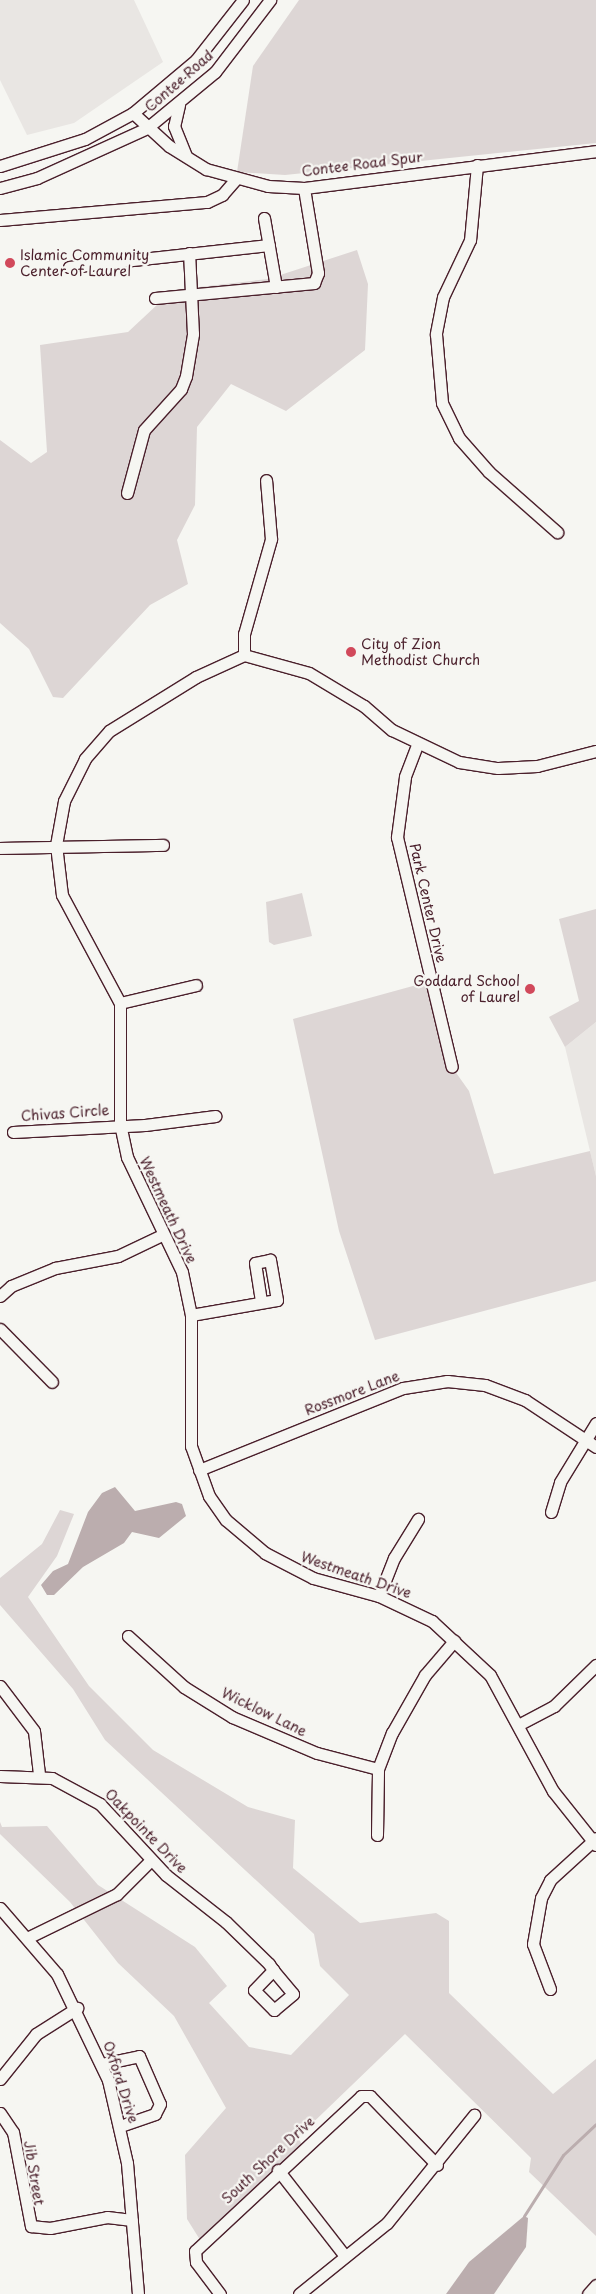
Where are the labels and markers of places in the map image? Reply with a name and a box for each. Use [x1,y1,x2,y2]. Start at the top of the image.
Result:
place label: Islamic Community Center of Laurel [20,247,149,280]
marker: Islamic Community Center of Laurel [4,257,16,269]
place label: City of Zion Methodist Church [361,636,480,669]
marker: City of Zion Methodist Church [345,646,357,658]
place label: Goddard School of Laurel [413,973,520,1006]
marker: Goddard School of Laurel [524,983,536,995]

